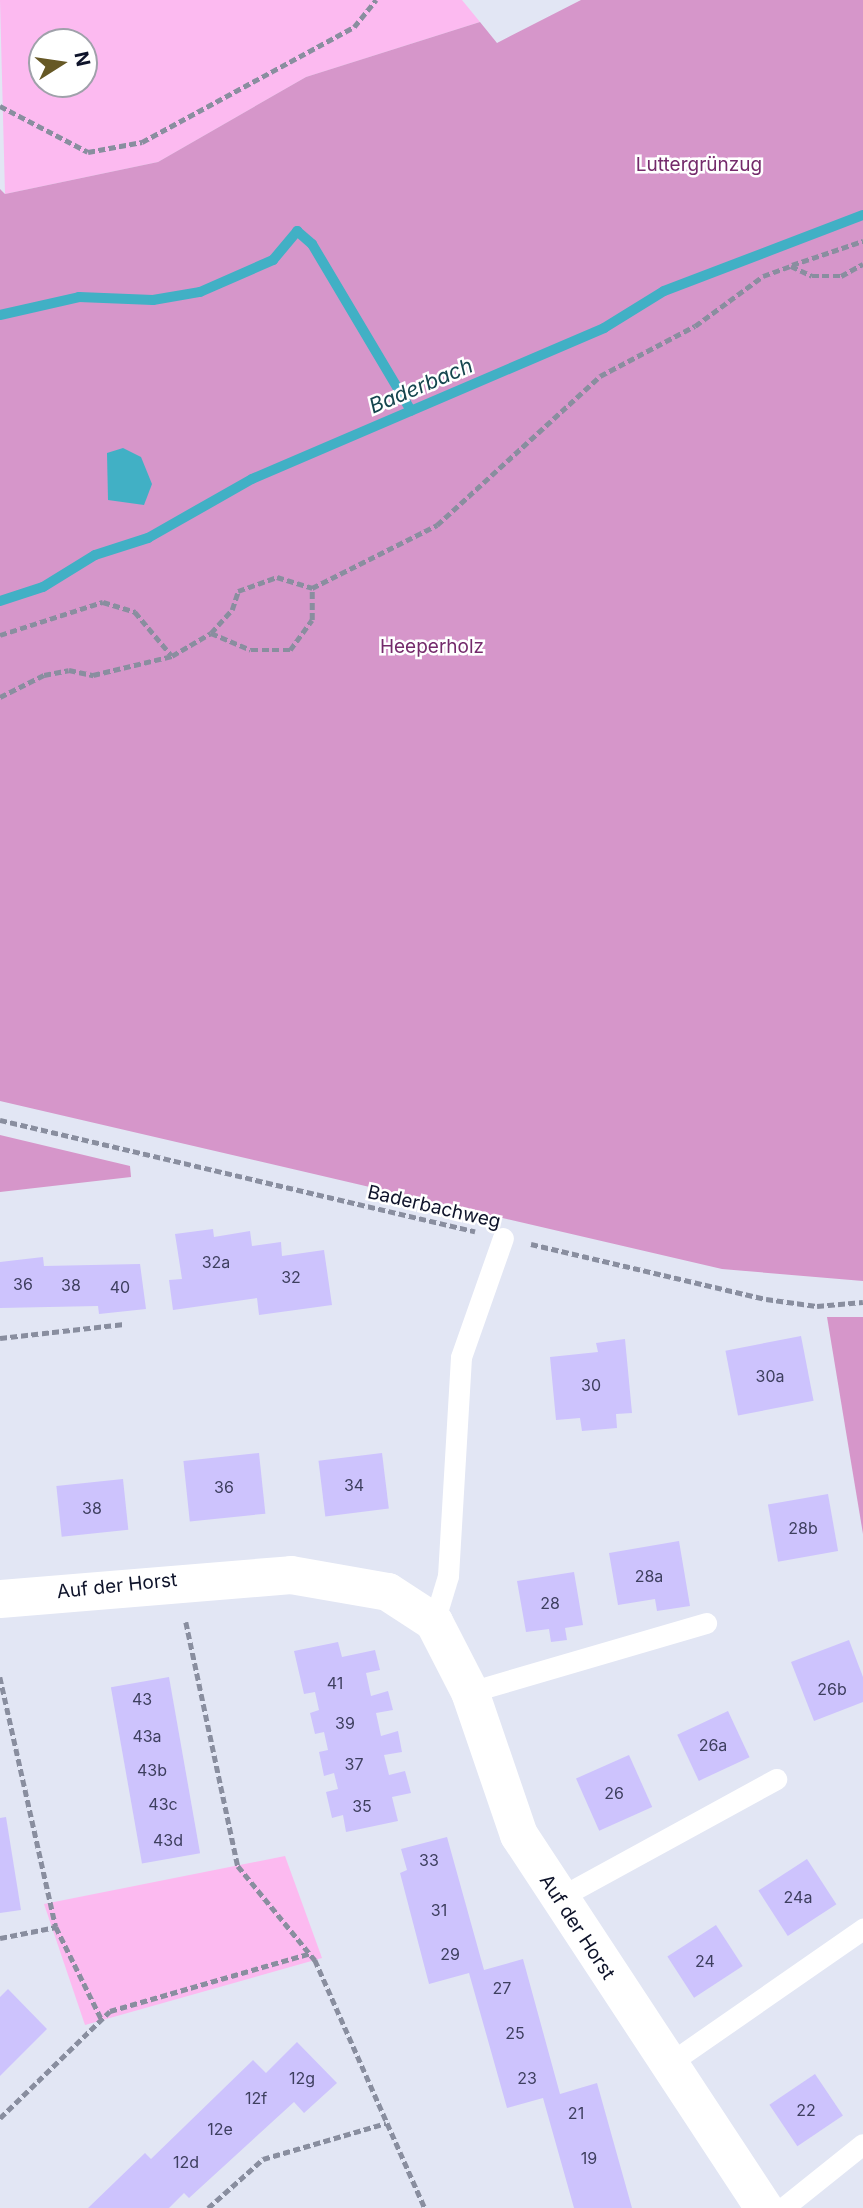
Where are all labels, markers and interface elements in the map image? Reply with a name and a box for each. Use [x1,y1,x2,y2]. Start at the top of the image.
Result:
north arrow [28,28,98,98]
text: N [69,49,95,68]
park label: Luttergrünzug [636,154,762,176]
water label: Baderbach [365,353,477,419]
park label: Heeperholz [380,636,484,658]
street label: Baderbachweg [365,1181,503,1233]
house number: 32a [202,1252,230,1272]
house number: 32 [281,1267,301,1287]
house number: 36 [13,1274,33,1294]
house number: 38 [61,1275,81,1295]
house number: 40 [110,1277,130,1297]
house number: 30a [756,1366,784,1386]
house number: 30 [581,1375,601,1395]
house number: 34 [344,1475,364,1495]
house number: 36 [214,1477,234,1497]
house number: 38 [82,1498,102,1518]
house number: 28b [788,1518,818,1538]
house number: 28a [635,1566,663,1586]
street label: Auf der Horst [56,1568,178,1604]
house number: 28 [540,1593,560,1613]
house number: 41 [327,1673,343,1693]
house number: 26b [817,1679,847,1699]
house number: 43 [132,1689,152,1709]
house number: 39 [335,1713,355,1733]
house number: 43a [132,1726,162,1746]
house number: 26a [699,1735,727,1755]
house number: 37 [345,1754,363,1774]
house number: 43b [137,1760,167,1780]
house number: 26 [604,1783,624,1803]
house number: 43c [148,1794,178,1814]
house number: 35 [352,1796,372,1816]
house number: 43d [153,1830,183,1850]
house number: 33 [419,1850,439,1870]
street label: Auf der Horst [535,1870,619,1984]
house number: 24a [784,1887,812,1907]
house number: 31 [431,1900,447,1920]
house number: 29 [440,1944,460,1964]
house number: 24 [695,1951,715,1971]
house number: 27 [493,1978,511,1998]
house number: 25 [505,2023,525,2043]
house number: 12g [289,2068,315,2088]
house number: 23 [517,2068,537,2088]
house number: 12f [245,2088,267,2108]
house number: 22 [796,2100,816,2120]
house number: 21 [568,2103,584,2123]
house number: 12e [207,2119,233,2139]
house number: 19 [581,2148,597,2168]
house number: 12d [173,2152,199,2172]

